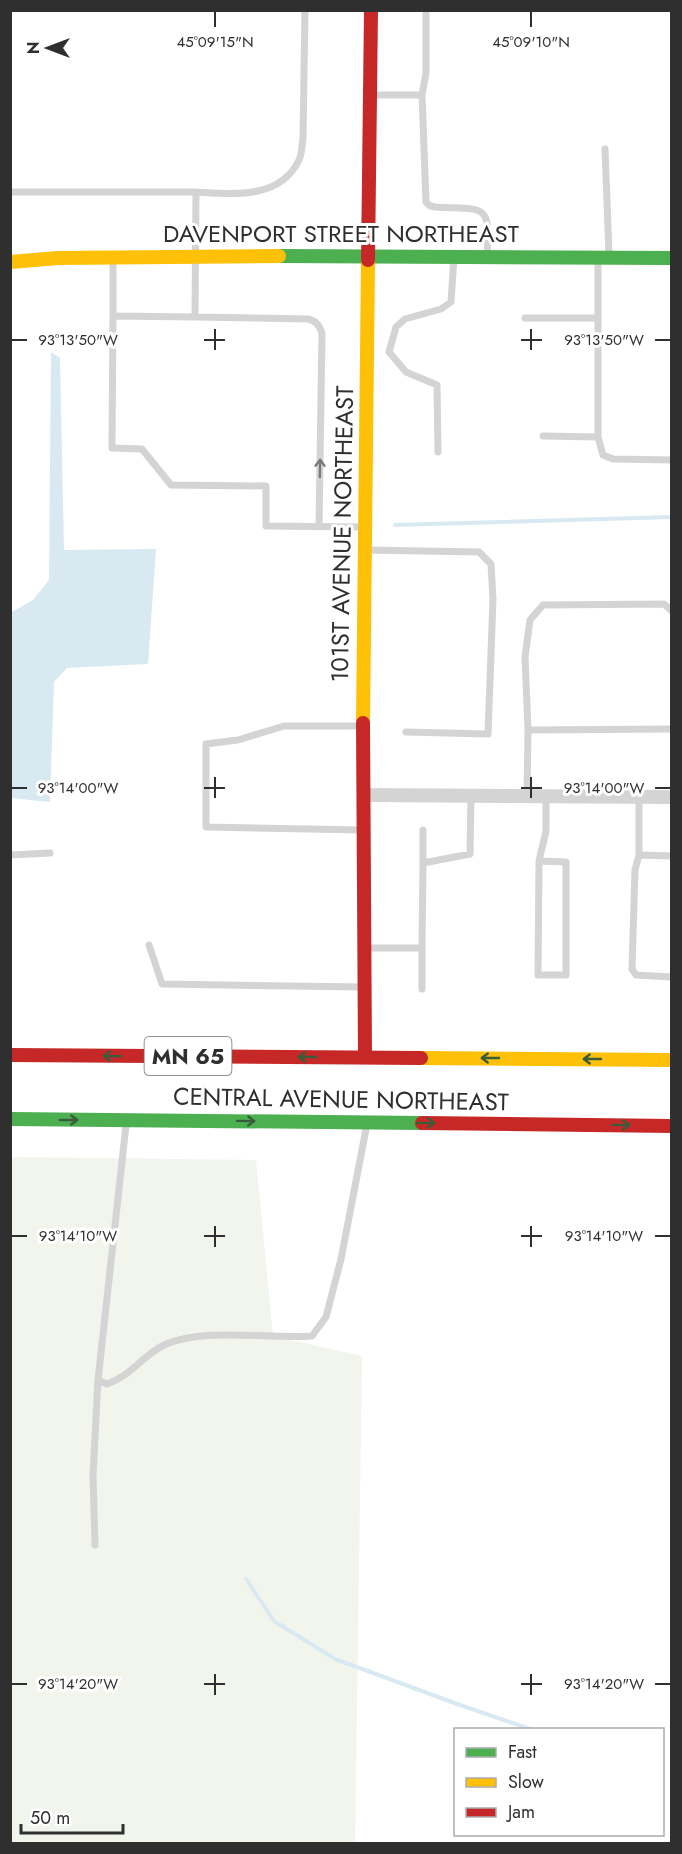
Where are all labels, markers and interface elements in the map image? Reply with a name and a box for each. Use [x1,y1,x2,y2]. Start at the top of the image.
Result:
north arrow [18,18,78,78]
text: 45°09'15"N [176,31,254,53]
text: 45°09'10"N [492,31,570,53]
text: N [22,42,45,54]
street label: DAVENPORT STREET NORTHEAST [163,216,519,251]
text: 93°13'50"W [38,329,118,351]
text: 93°13'50"W [564,329,644,351]
street label: 101ST AVENUE NORTHEAST [322,385,362,683]
one-way arrow [314,459,326,479]
text: 93°14'00"W [38,777,118,799]
text: 93°14'00"W [564,777,644,799]
road number: MN 65 [144,1037,231,1075]
one-way arrow [102,1050,122,1062]
one-way arrow [297,1051,317,1063]
one-way arrow [480,1052,500,1064]
one-way arrow [583,1053,603,1065]
street label: CENTRAL AVENUE NORTHEAST [173,1079,509,1119]
one-way arrow [58,1114,78,1125]
one-way arrow [235,1115,255,1127]
one-way arrow [415,1117,435,1129]
one-way arrow [610,1119,630,1131]
text: 93°14'10"W [39,1225,117,1247]
text: 93°14'10"W [565,1225,643,1247]
text: 93°14'20"W [38,1673,118,1695]
text: 93°14'20"W [564,1673,644,1695]
legend [454,1728,664,1836]
text: Fast [508,1739,537,1765]
text: Slow [508,1769,545,1795]
scale bar [21,1797,123,1835]
text: Jam [506,1799,535,1825]
text: 50 m [30,1805,70,1831]

